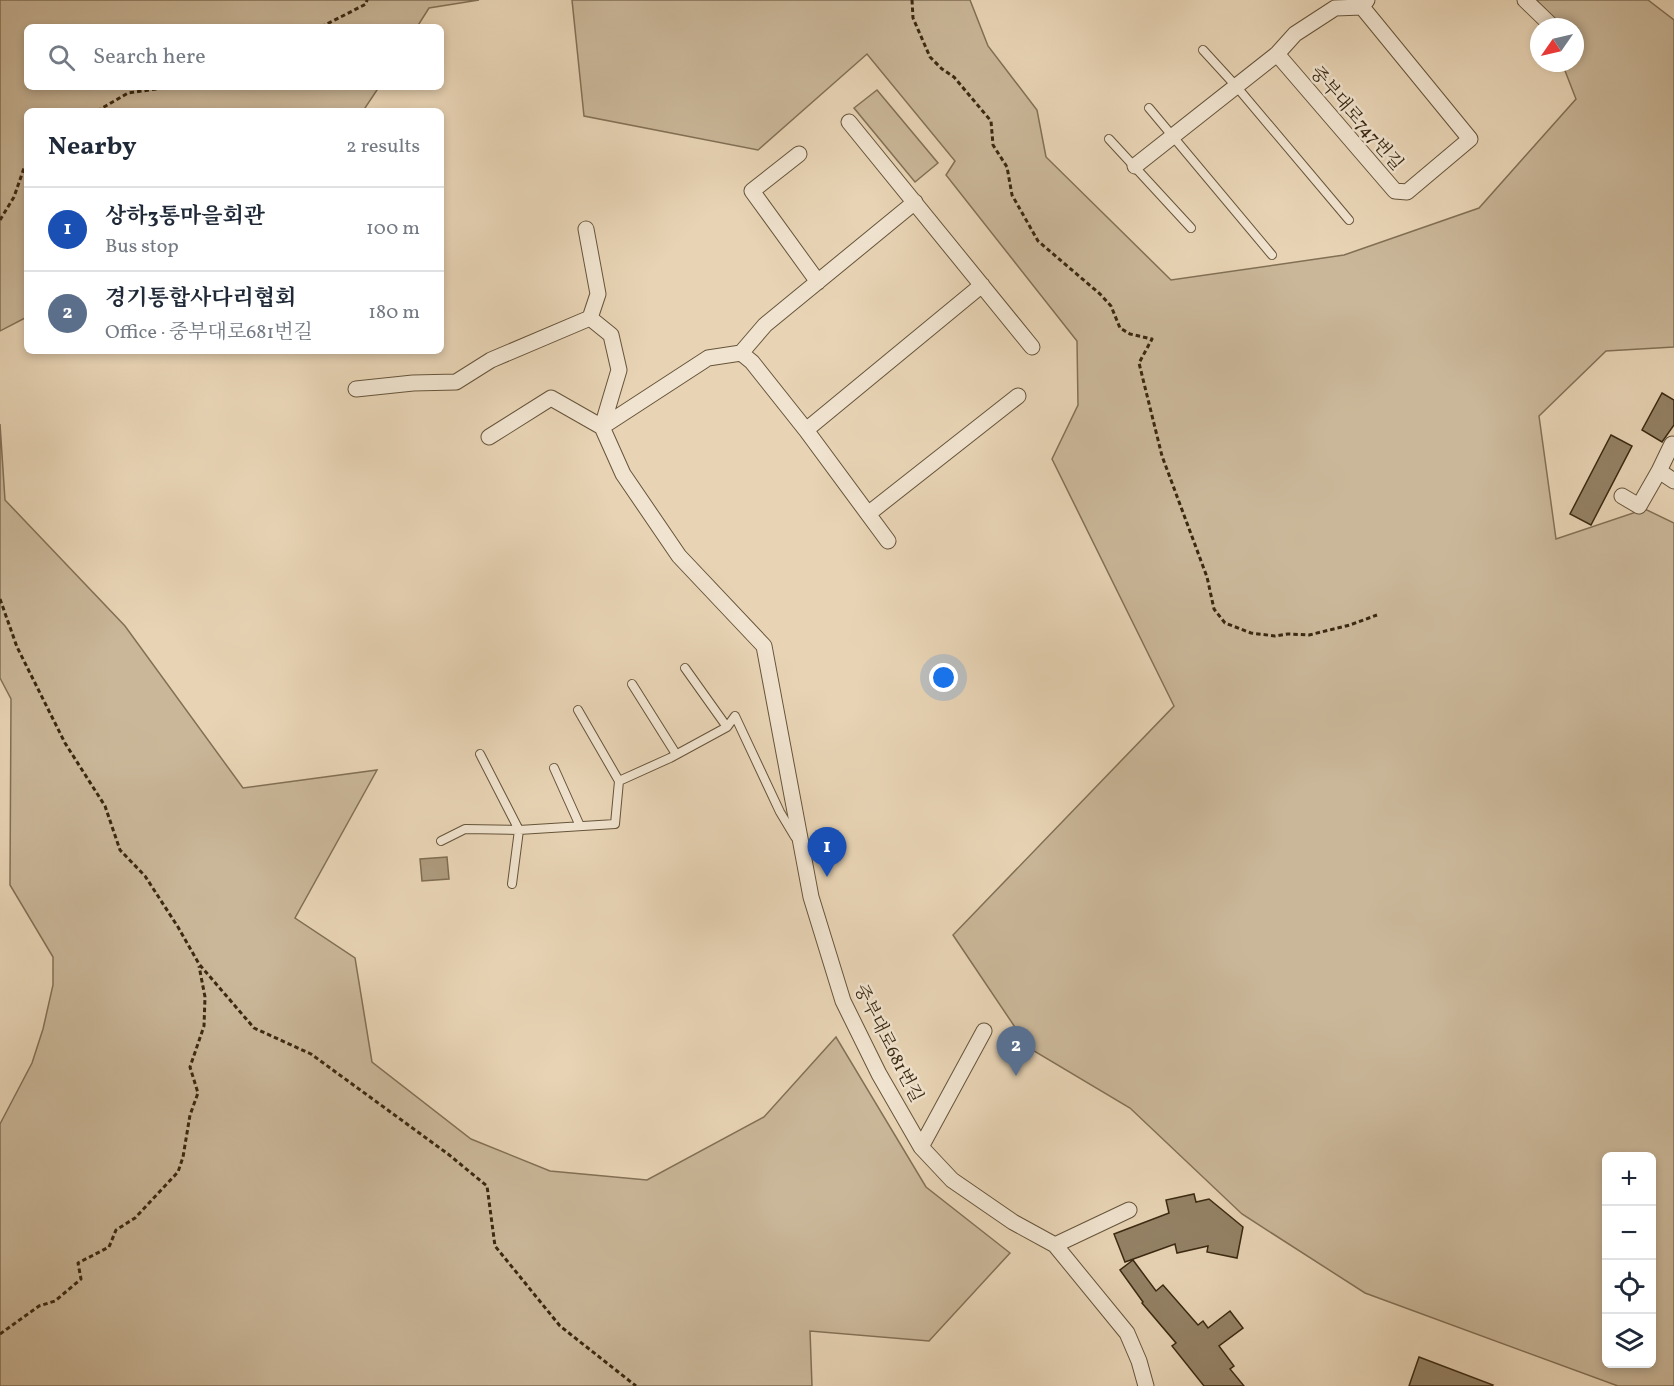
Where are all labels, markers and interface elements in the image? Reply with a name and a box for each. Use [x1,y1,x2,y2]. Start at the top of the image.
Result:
north arrow [1530,18,1584,72]
search box [24,24,444,90]
icon: search [45,41,78,74]
text: Search here [93,42,206,73]
street label: 중부대로747번길 [1304,61,1408,177]
text: Nearby [48,129,137,165]
text: 2 results [346,133,420,161]
text: 상하3통마을회관 [105,202,265,233]
text: 1 [63,215,72,243]
text: 100 m [366,215,420,243]
text: Bus stop [105,233,179,261]
text: 경기통합사다리협회 [105,284,296,315]
text: 2 [62,299,73,327]
text: 180 m [368,299,420,327]
text: Office · 중부대로681번길 [105,319,313,347]
your location [929,663,958,692]
pin: 1 [808,828,846,877]
street label: 중부대로681번길 [847,980,928,1107]
pin: 2 [996,1026,1036,1076]
map controls [1602,1152,1656,1368]
button: + [1602,1152,1656,1206]
button: − [1602,1206,1656,1260]
button: locate [1602,1260,1656,1314]
button: layers [1602,1314,1656,1368]

